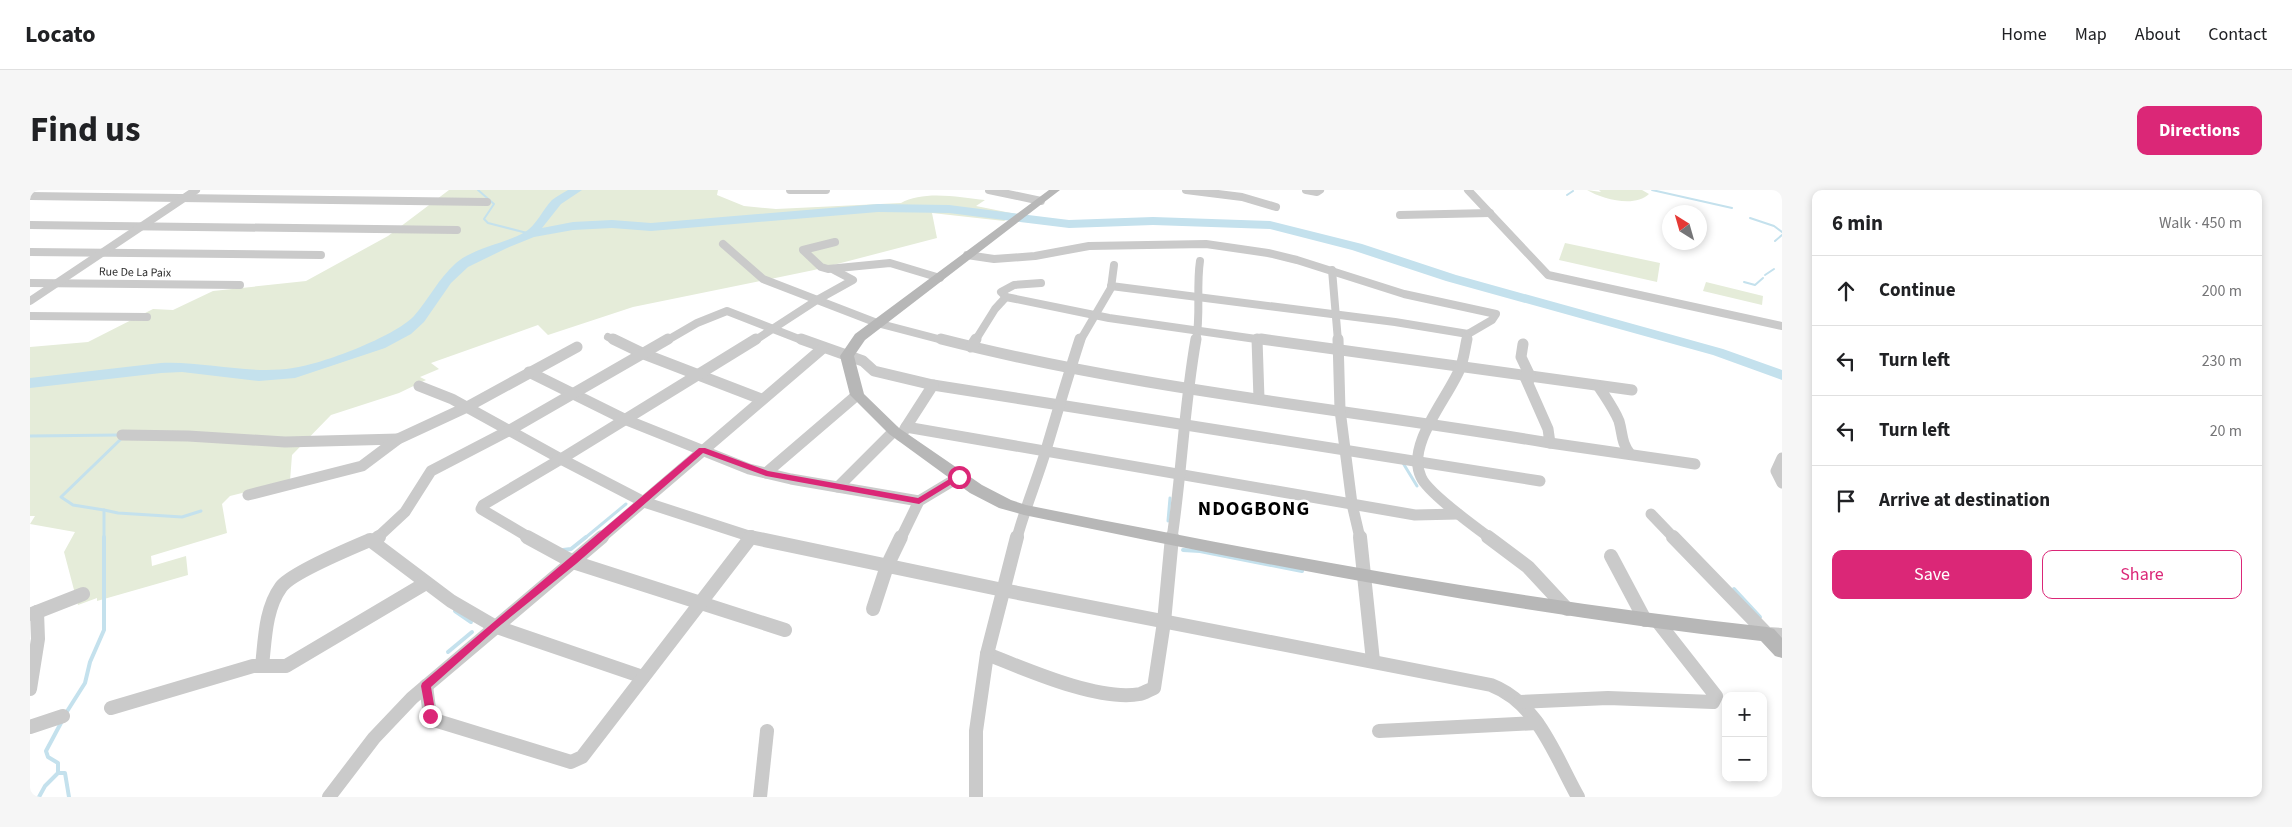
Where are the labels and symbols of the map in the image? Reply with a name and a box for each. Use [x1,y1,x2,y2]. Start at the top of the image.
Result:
north arrow [1662,205,1707,250]
street label: Rue De La Paix [99,263,172,282]
route start [948,466,971,489]
district label: NDOGBONG [1198,495,1310,523]
route end [419,705,442,728]

